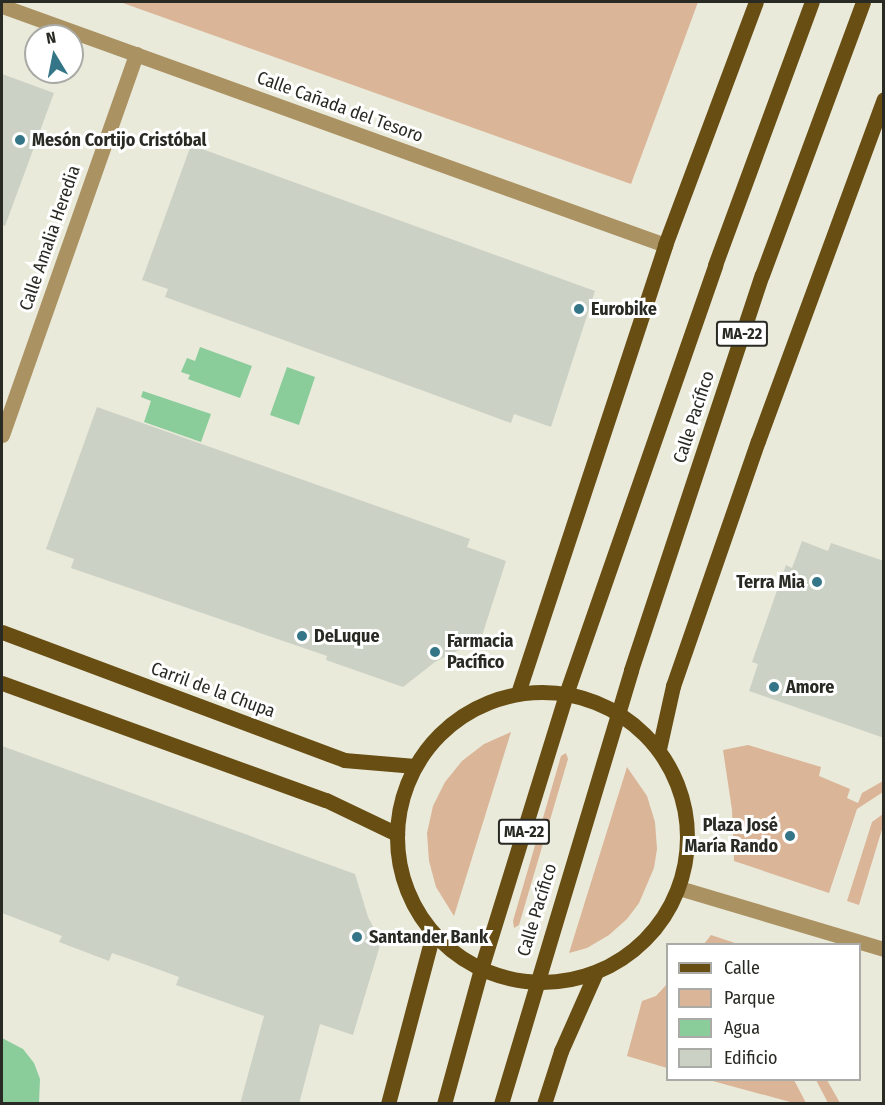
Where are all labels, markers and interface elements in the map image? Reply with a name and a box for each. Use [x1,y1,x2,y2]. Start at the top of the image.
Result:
north arrow [24,24,84,84]
text: N [45,28,58,48]
street label: Calle Cañada del Tesoro [254,67,426,147]
place label: Mesón Cortijo Cristóbal [32,129,206,151]
marker: Mesón Cortijo Cristóbal [13,133,27,147]
street label: Calle Amalia Heredia [15,163,85,313]
place label: Eurobike [591,298,657,320]
marker: Eurobike [572,302,586,316]
road number: MA-22 [715,321,769,347]
street label: Calle Pacífico [669,368,719,466]
place label: Terra Mia [736,571,805,593]
marker: Terra Mia [810,575,824,589]
place label: DeLuque [314,625,380,647]
marker: DeLuque [295,629,309,643]
place label: Farmacia Pacífico [447,631,514,674]
marker: Farmacia Pacífico [428,645,442,659]
street label: Carril de la Chupa [148,658,278,722]
place label: Amore [786,676,834,698]
marker: Amore [767,680,781,694]
place label: Plaza José María Rando [684,815,778,858]
road number: MA-22 [497,819,551,845]
marker: Plaza José María Rando [783,829,797,843]
street label: Calle Pacífico [513,861,561,959]
place label: Santander Bank [369,926,488,948]
marker: Santander Bank [350,930,364,944]
legend [666,943,861,1081]
text: Calle [724,957,760,979]
text: Parque [724,987,775,1009]
text: Agua [724,1017,760,1039]
text: Edificio [724,1047,777,1069]

